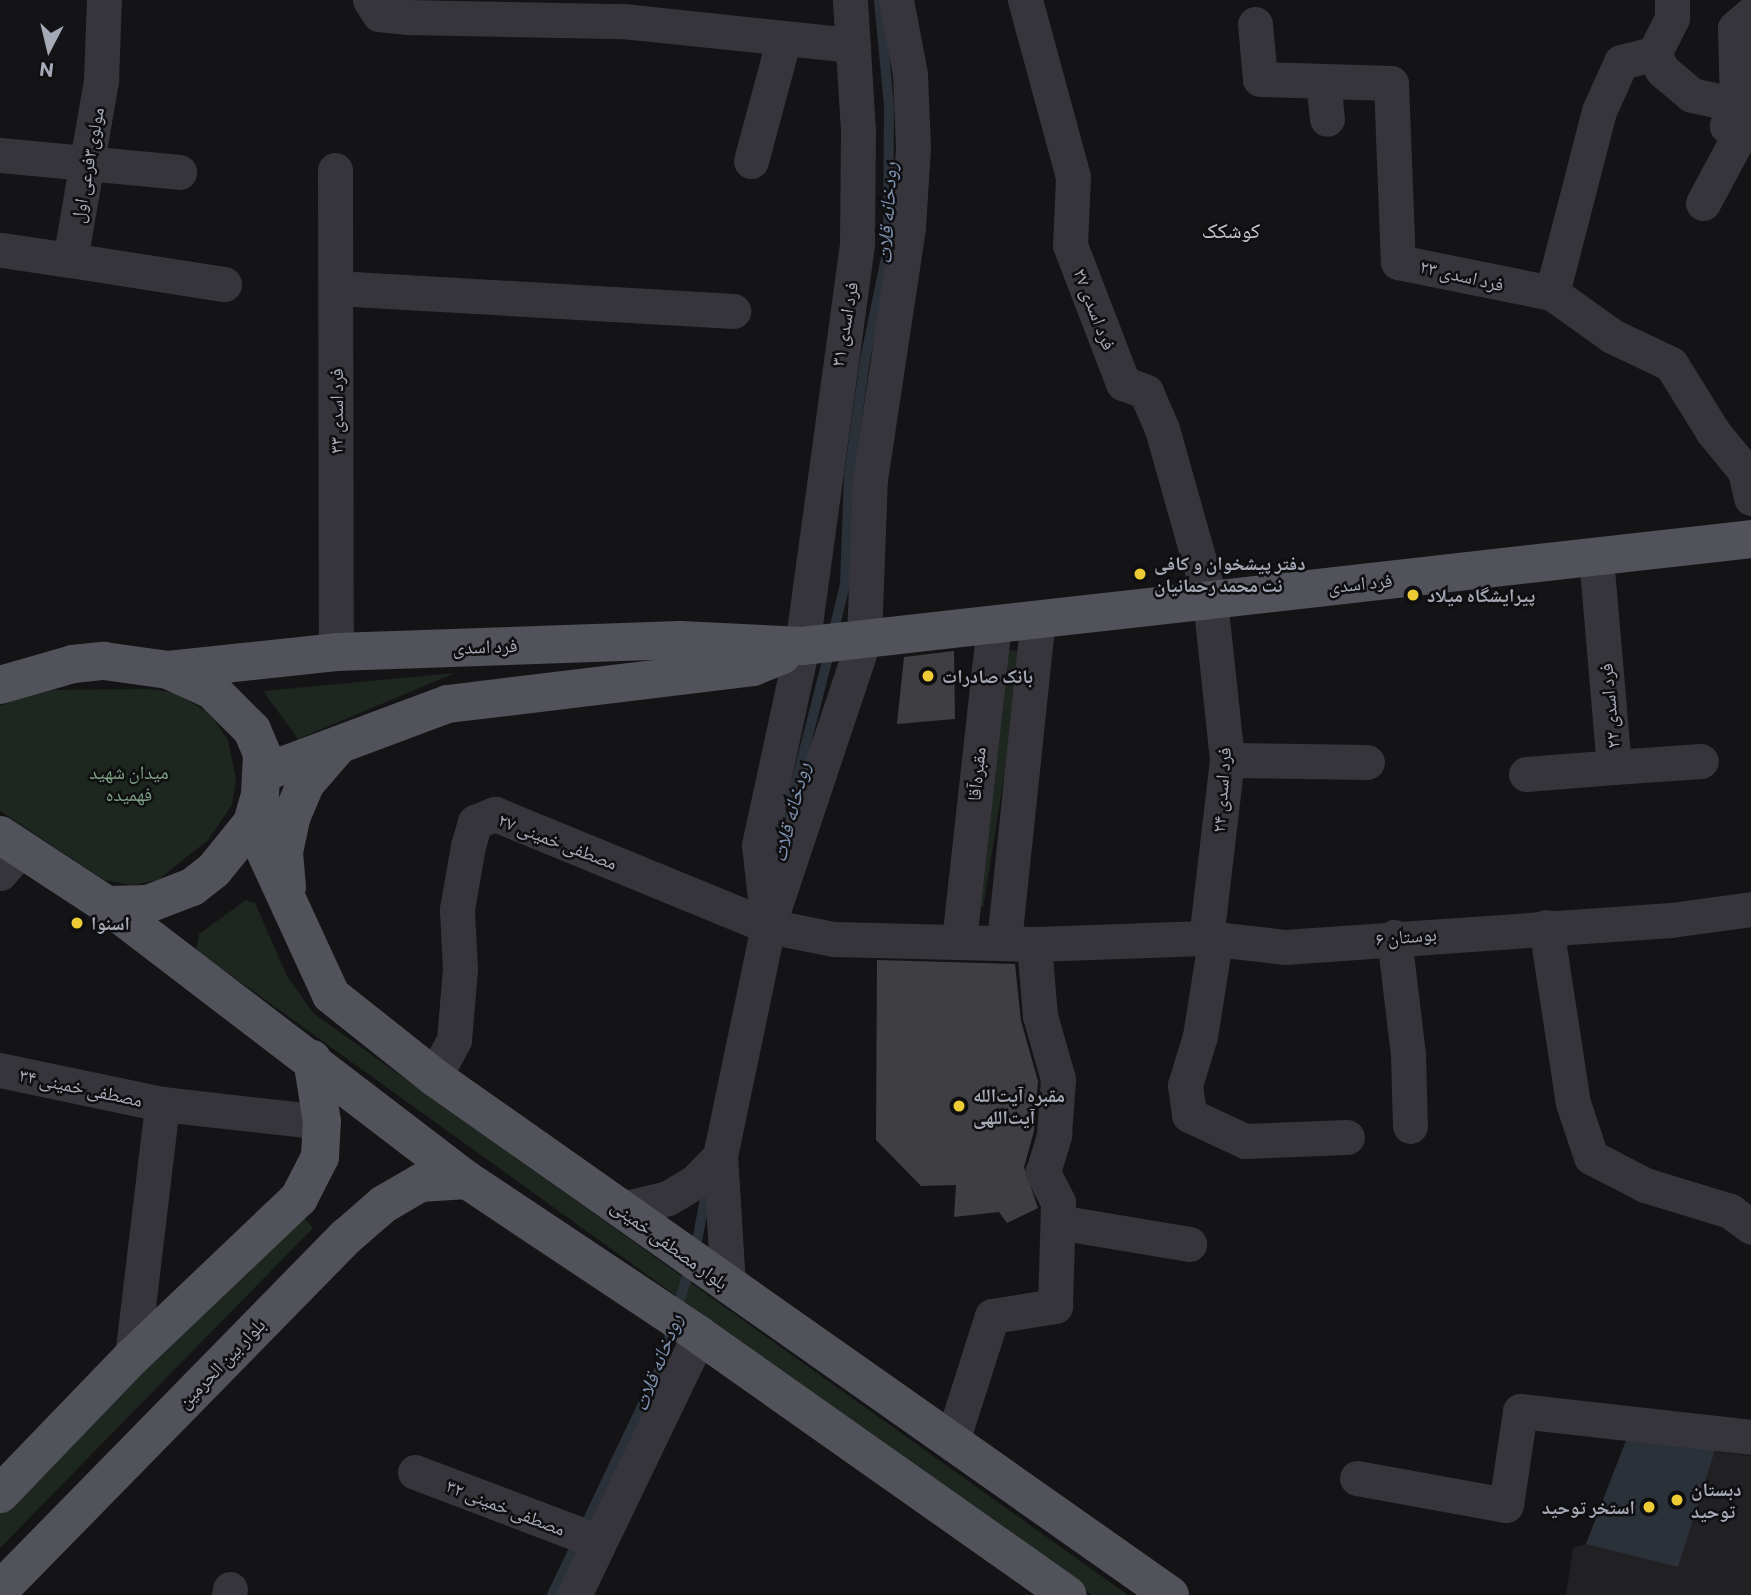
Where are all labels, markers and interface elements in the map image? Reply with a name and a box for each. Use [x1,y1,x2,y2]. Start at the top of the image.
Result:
north arrow [14,14,84,84]
text: N [38,58,55,83]
street label: مولوی۳فرعی اول [66,105,108,225]
water label: رودخانه قلات [871,161,901,265]
district label: کوشکک [1202,217,1260,243]
street label: فرد اسدی ۲۳ [1418,254,1506,296]
street label: فرد اسدی ۲۷ [1069,265,1121,353]
street label: فرد اسدی ۳۱ [825,280,863,368]
street label: فرد اسدی ۳۳ [325,368,347,454]
place label: دفتر پیشخوان و کافی نت محمد رحمانیان [1154,552,1305,596]
marker: دفتر پیشخوان و کافی نت محمد رحمانیان [1132,566,1148,582]
street label: فرد اسدی [1327,568,1393,598]
place label: پیرایشگاه میلاد [1427,584,1535,606]
marker: پیرایشگاه میلاد [1405,587,1421,603]
street label: فرد اسدی [452,633,518,659]
street label: فرد اسدی ۲۲ [1594,662,1624,750]
place label: بانک صادرات [942,665,1033,687]
marker: بانک صادرات [920,668,936,684]
street label: مقبره‌آقا [962,746,990,802]
street label: فرد اسدی ۲۴ [1207,746,1235,834]
water label: رودخانه قلات [765,759,815,865]
park label: میدان شهید فهمیده [89,761,169,805]
street label: مصطفی خمینی ۲۷ [495,808,621,874]
place label: اسنوا [91,912,130,934]
marker: اسنوا [69,915,85,931]
street label: بوستان ۶ [1374,922,1438,950]
street label: مصطفی خمینی ۳۴ [17,1063,145,1111]
place label: مقبره آیت‌الله آیت‌اللهی [973,1084,1065,1128]
marker: مقبره آیت‌الله آیت‌اللهی [951,1098,967,1114]
street label: بلوار مصطفی خمینی [607,1194,733,1294]
water label: رودخانه قلات [627,1310,687,1414]
street label: بلوار بین الحرمین [172,1313,270,1413]
street label: مصطفی خمینی ۳۲ [443,1474,569,1540]
place label: دبستان توحید [1691,1478,1742,1522]
marker: دبستان توحید [1669,1492,1685,1508]
place label: استخر توحید [1542,1496,1635,1518]
marker: استخر توحید [1641,1499,1657,1515]

